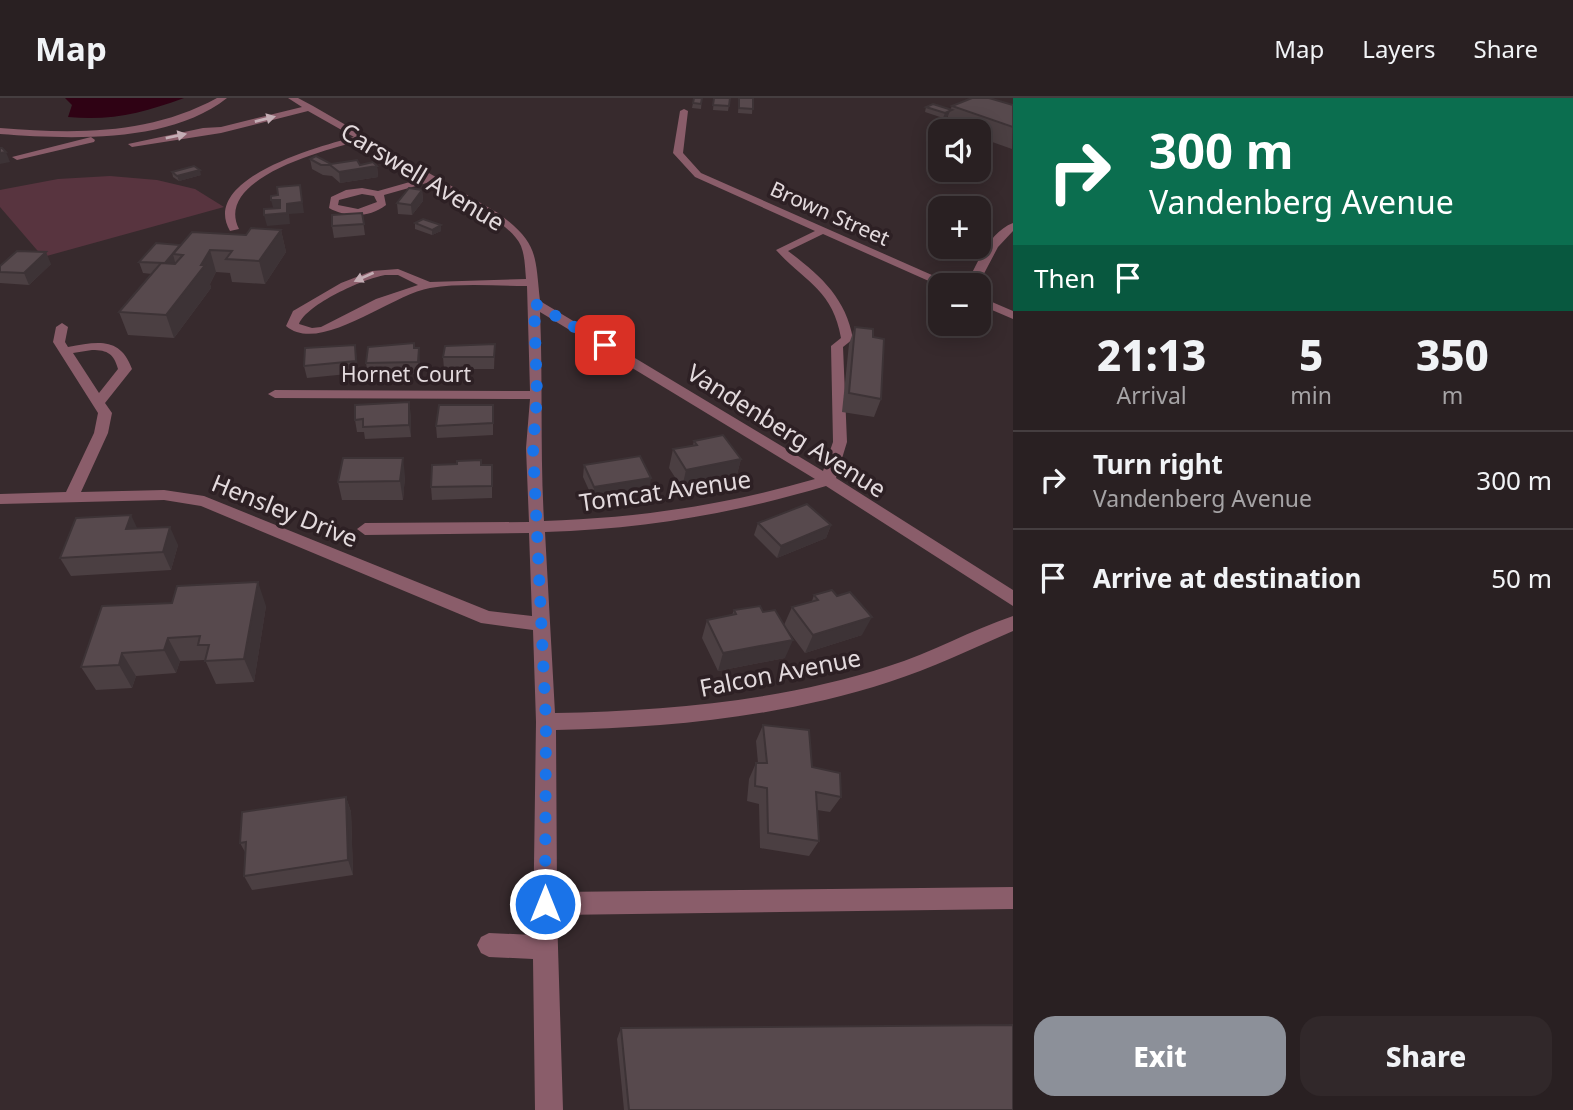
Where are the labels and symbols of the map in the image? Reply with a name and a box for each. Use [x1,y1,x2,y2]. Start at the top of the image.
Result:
one-way arrow [254,113,276,124]
street label: Carswell Avenue [335,114,511,238]
one-way arrow [165,131,187,142]
street label: Brown Street [766,174,894,252]
one-way arrow [354,272,375,283]
pin [575,315,635,375]
street label: Vandenberg Avenue [681,355,893,505]
street label: Hornet Court [341,360,471,388]
street label: Tomcat Avenue [577,462,753,518]
street label: Hensley Drive [207,466,363,554]
street label: Falcon Avenue [697,640,863,704]
position arrow [508,867,582,941]

